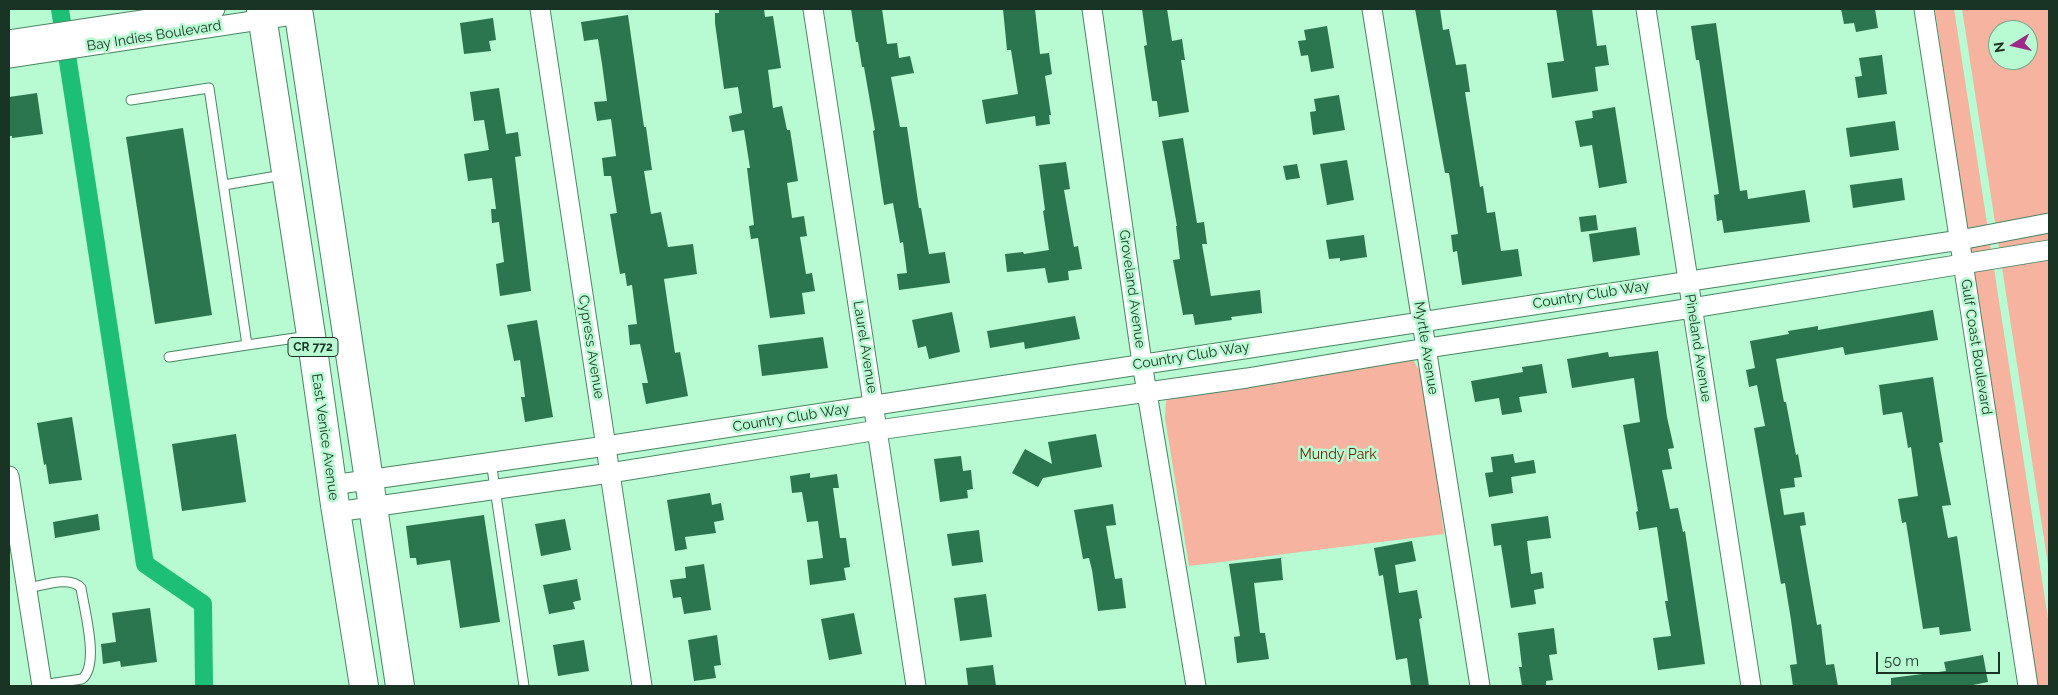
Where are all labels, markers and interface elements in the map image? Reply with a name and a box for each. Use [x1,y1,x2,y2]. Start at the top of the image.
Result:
street label: Bay Indies Boulevard [86,17,222,55]
north arrow [1988,20,2038,70]
text: N [1990,41,2008,54]
street label: Groveland Avenue [1115,229,1149,349]
street label: Country Club Way [1531,277,1651,313]
street label: Gulf Coast Boulevard [1957,278,1995,416]
street label: Pineland Avenue [1681,293,1715,403]
street label: Cypress Avenue [574,294,608,400]
street label: Laurel Avenue [849,300,881,394]
street label: Myrtle Avenue [1410,300,1442,396]
road number: CR 772 [288,338,338,357]
street label: Country Club Way [1131,338,1251,374]
street label: East Venice Avenue [308,373,342,501]
street label: Country Club Way [731,400,851,436]
park label: Mundy Park [1299,447,1377,463]
scale bar [1878,642,2002,674]
text: 50 m [1884,652,1919,670]

